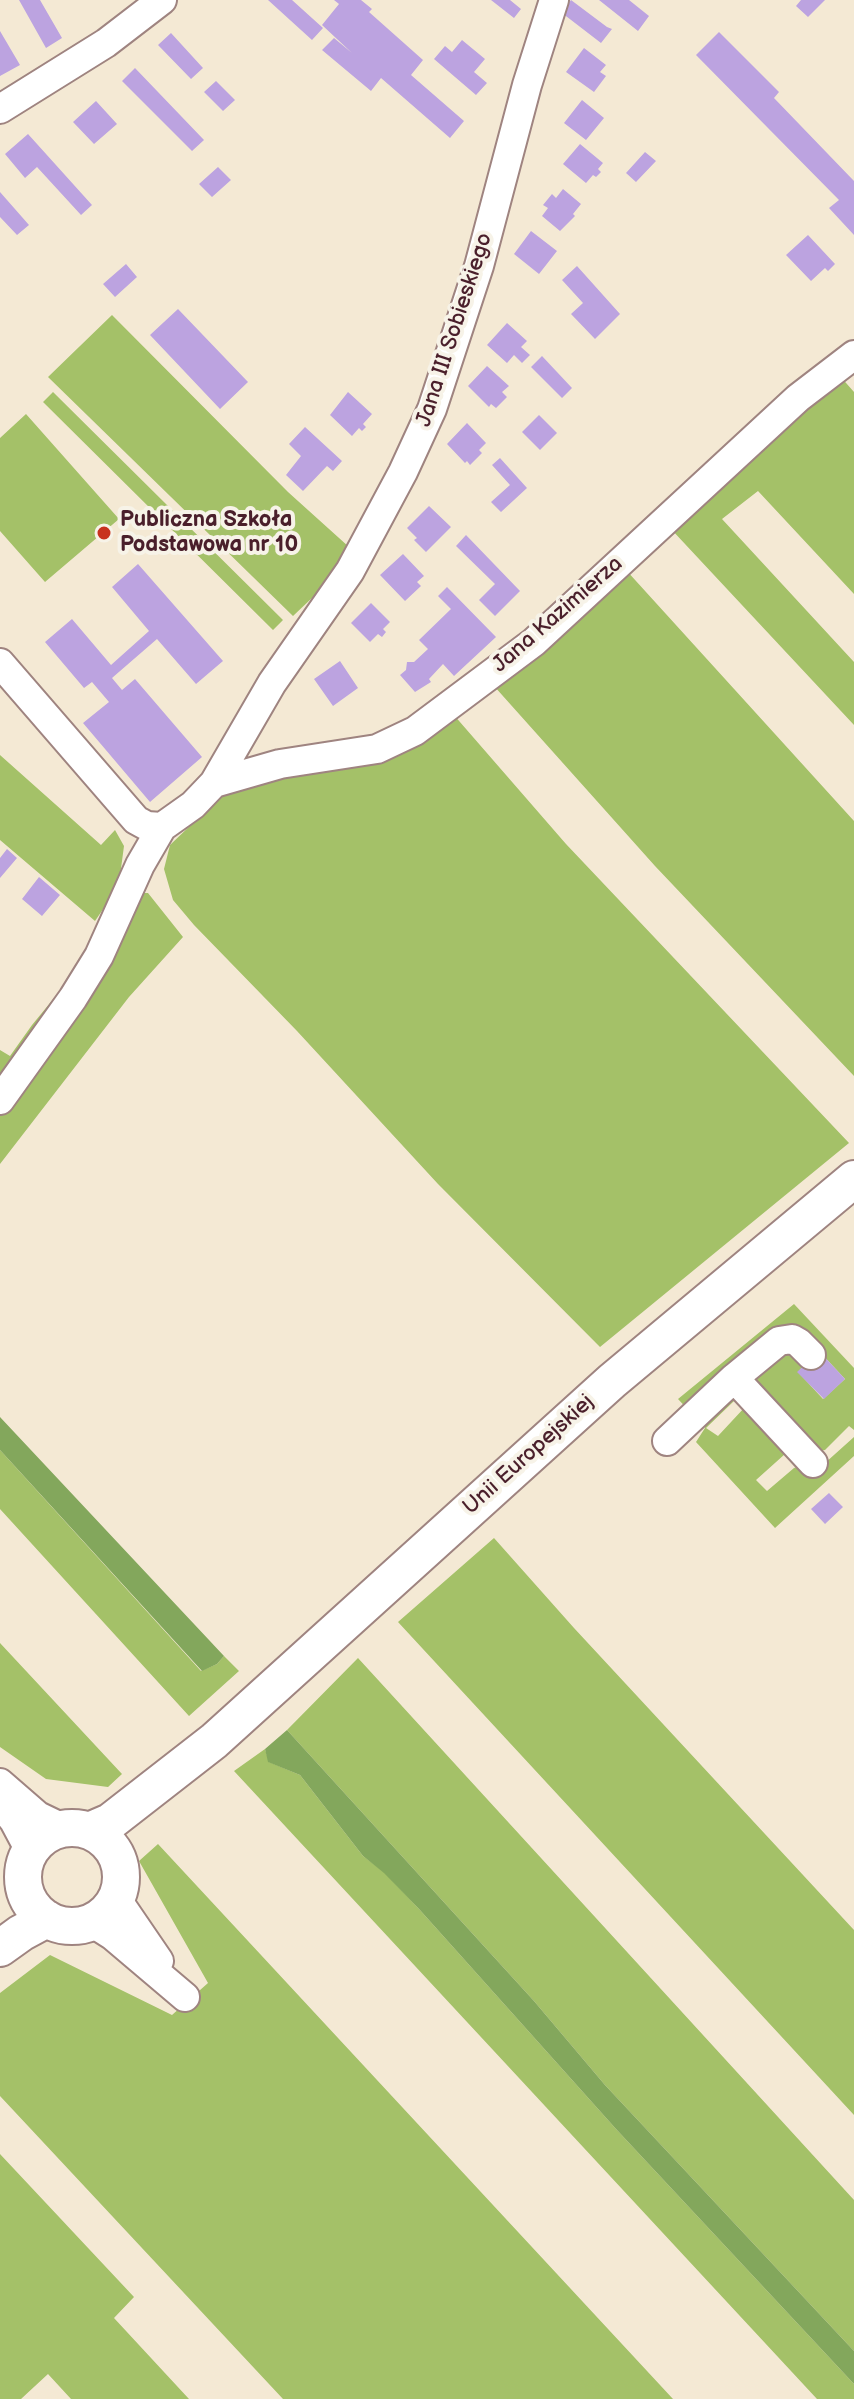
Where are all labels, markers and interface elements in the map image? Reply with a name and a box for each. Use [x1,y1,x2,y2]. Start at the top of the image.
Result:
street label: Jana III Sobieskiego [411,230,499,430]
place label: Publiczna Szkoła Podstawowa nr 10 [120,507,298,558]
marker: Publiczna Szkoła Podstawowa nr 10 [95,524,113,542]
street label: Jana Kazimierza [488,551,628,679]
street label: Unii Europejskiej [458,1389,600,1521]

